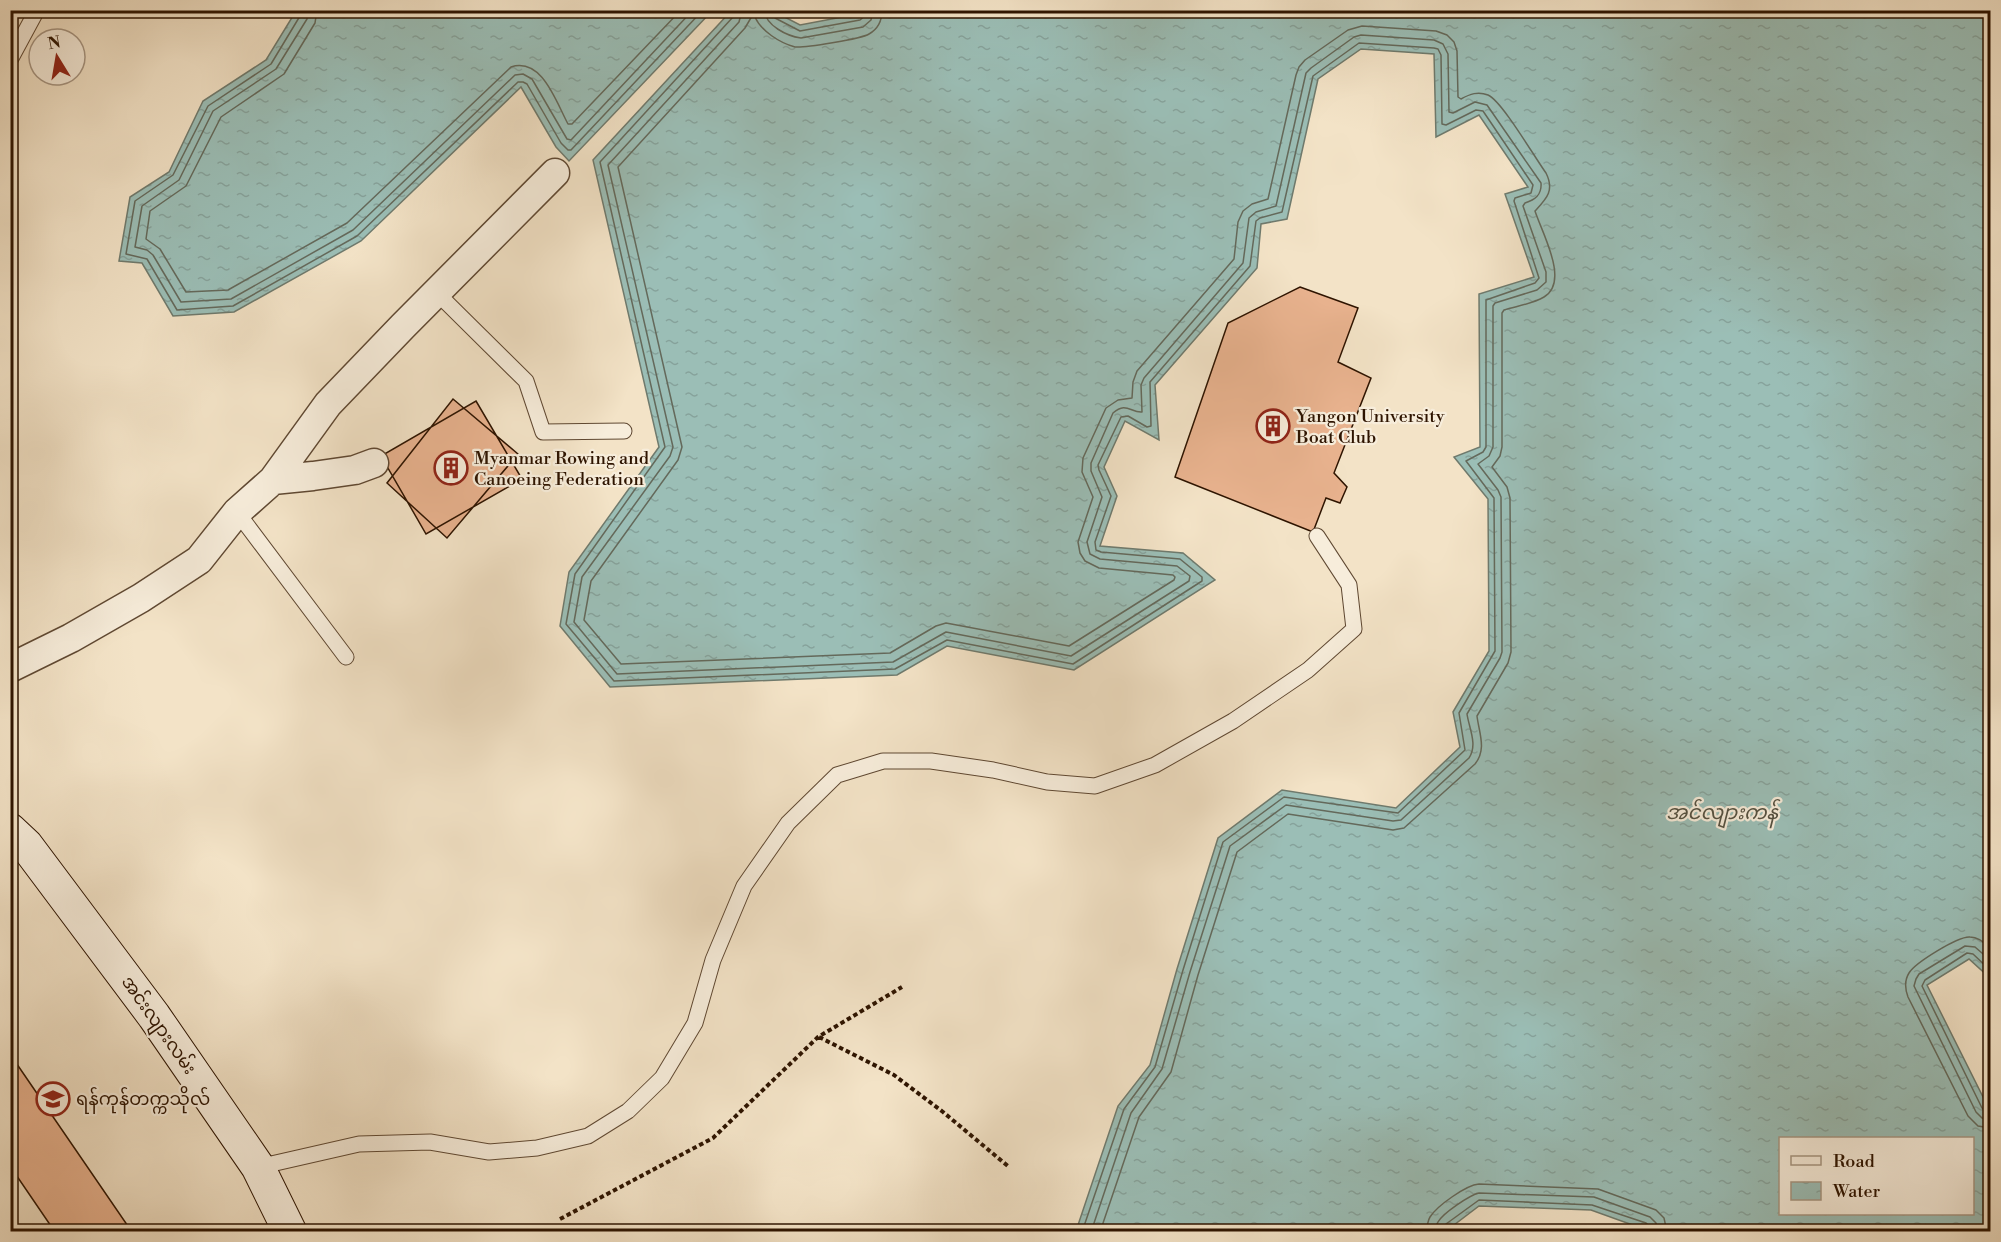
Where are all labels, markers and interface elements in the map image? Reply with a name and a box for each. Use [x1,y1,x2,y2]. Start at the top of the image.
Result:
north arrow [27,27,87,87]
text: N [46,32,63,54]
place label: Yangon University Boat Club [1295,405,1445,449]
building icon: Yangon University Boat Club [1255,408,1291,444]
place label: Myanmar Rowing and Canoeing Federation [474,447,650,491]
building icon: Myanmar Rowing and Canoeing Federation [433,450,469,486]
water label: အင်လျားကန် [1666,798,1781,829]
street label: အင်းလျားလမ်း [114,970,203,1081]
school or university icon: ရန်ကုန်တက္ကသိုလ် [35,1081,71,1117]
place label: ရန်ကုန်တက္ကသိုလ် [76,1085,210,1114]
legend [1779,1137,1974,1215]
text: Road [1833,1150,1876,1173]
text: Water [1832,1180,1881,1203]

